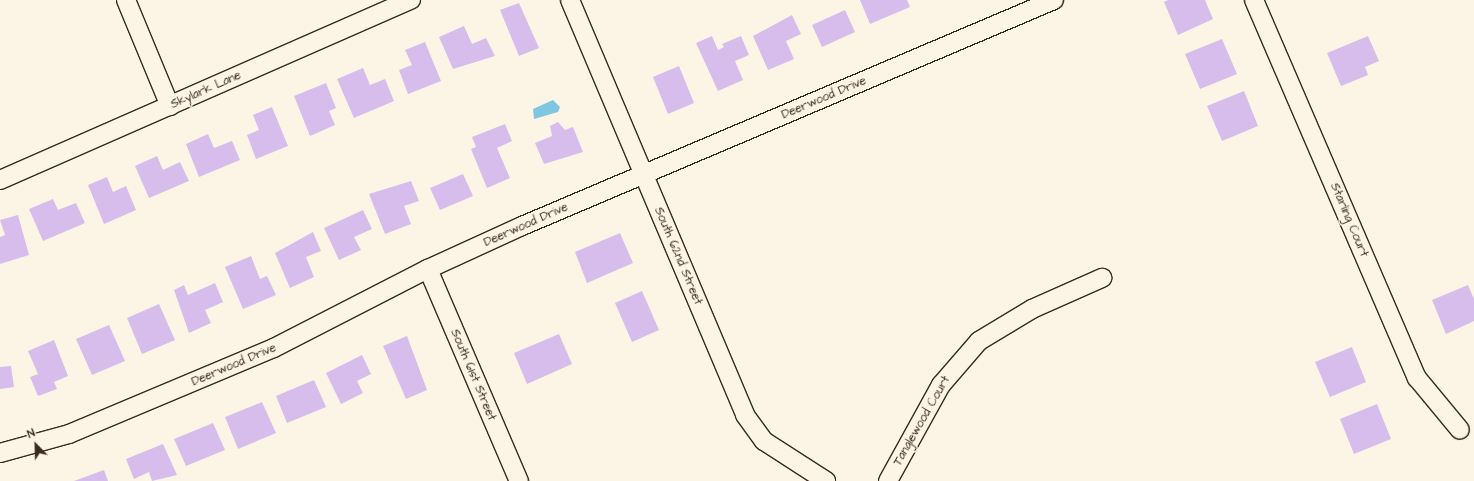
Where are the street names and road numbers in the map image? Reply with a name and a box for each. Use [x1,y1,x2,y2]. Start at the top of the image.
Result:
street label: Skylark Lane [169,68,243,112]
street label: Deerwood Drive [780,74,868,122]
street label: Starling Court [1327,181,1371,259]
street label: Deerwood Drive [482,200,570,250]
street label: South 62nd Street [651,205,705,307]
street label: South 61st Street [447,327,499,423]
street label: Deerwood Drive [190,341,278,389]
street label: Tanglewood Court [890,374,954,468]

